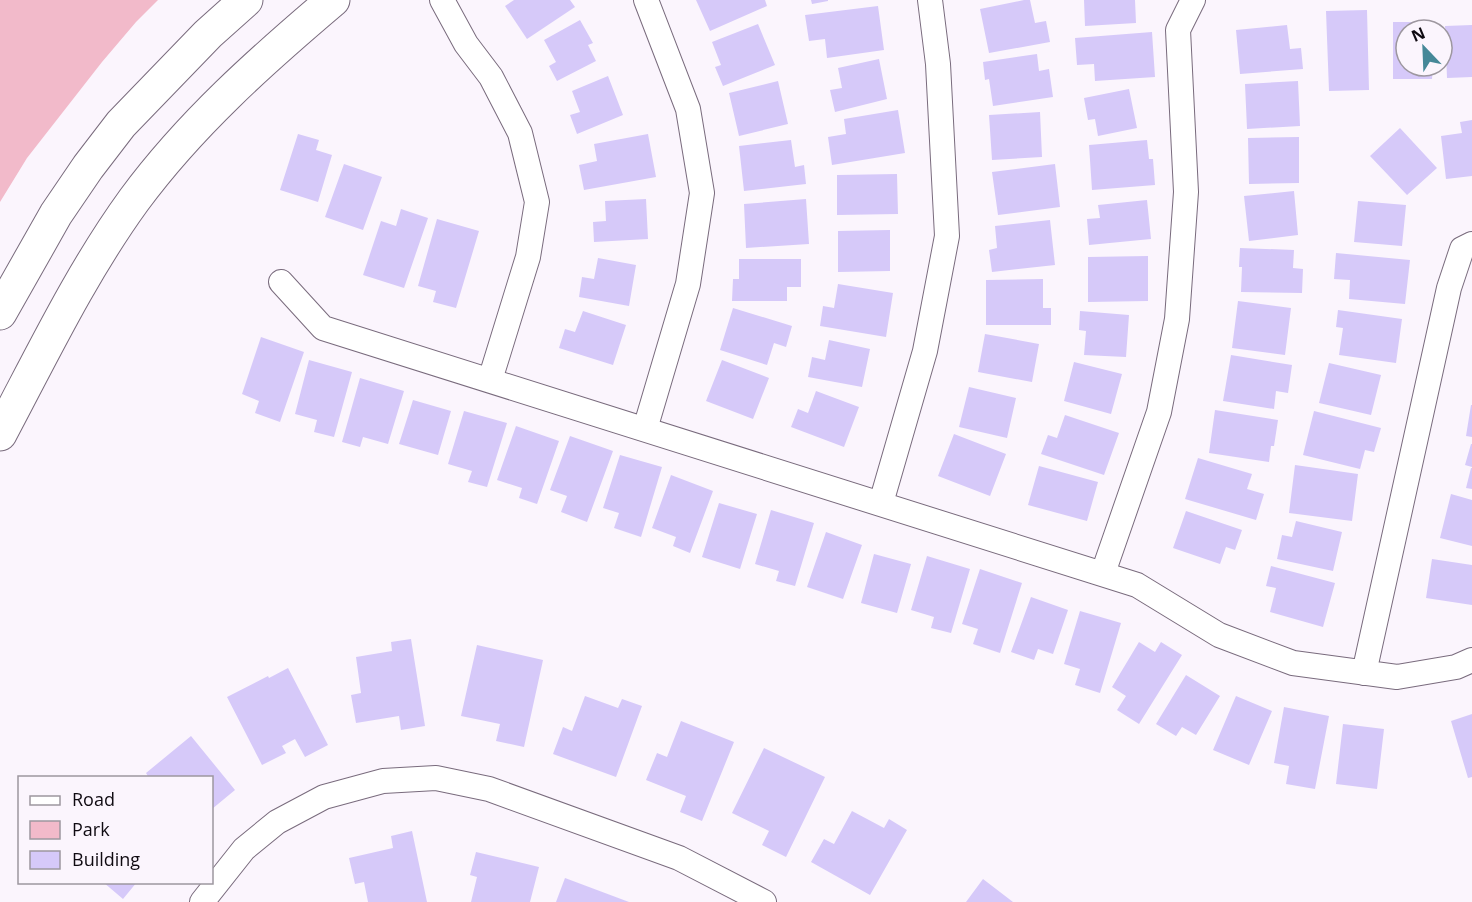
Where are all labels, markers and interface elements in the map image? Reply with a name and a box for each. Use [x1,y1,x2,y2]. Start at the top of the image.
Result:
north arrow [1394,18,1454,78]
text: N [1408,22,1428,47]
legend [18,776,213,884]
text: Road [72,787,115,811]
text: Park [72,817,110,841]
text: Building [72,847,140,871]

